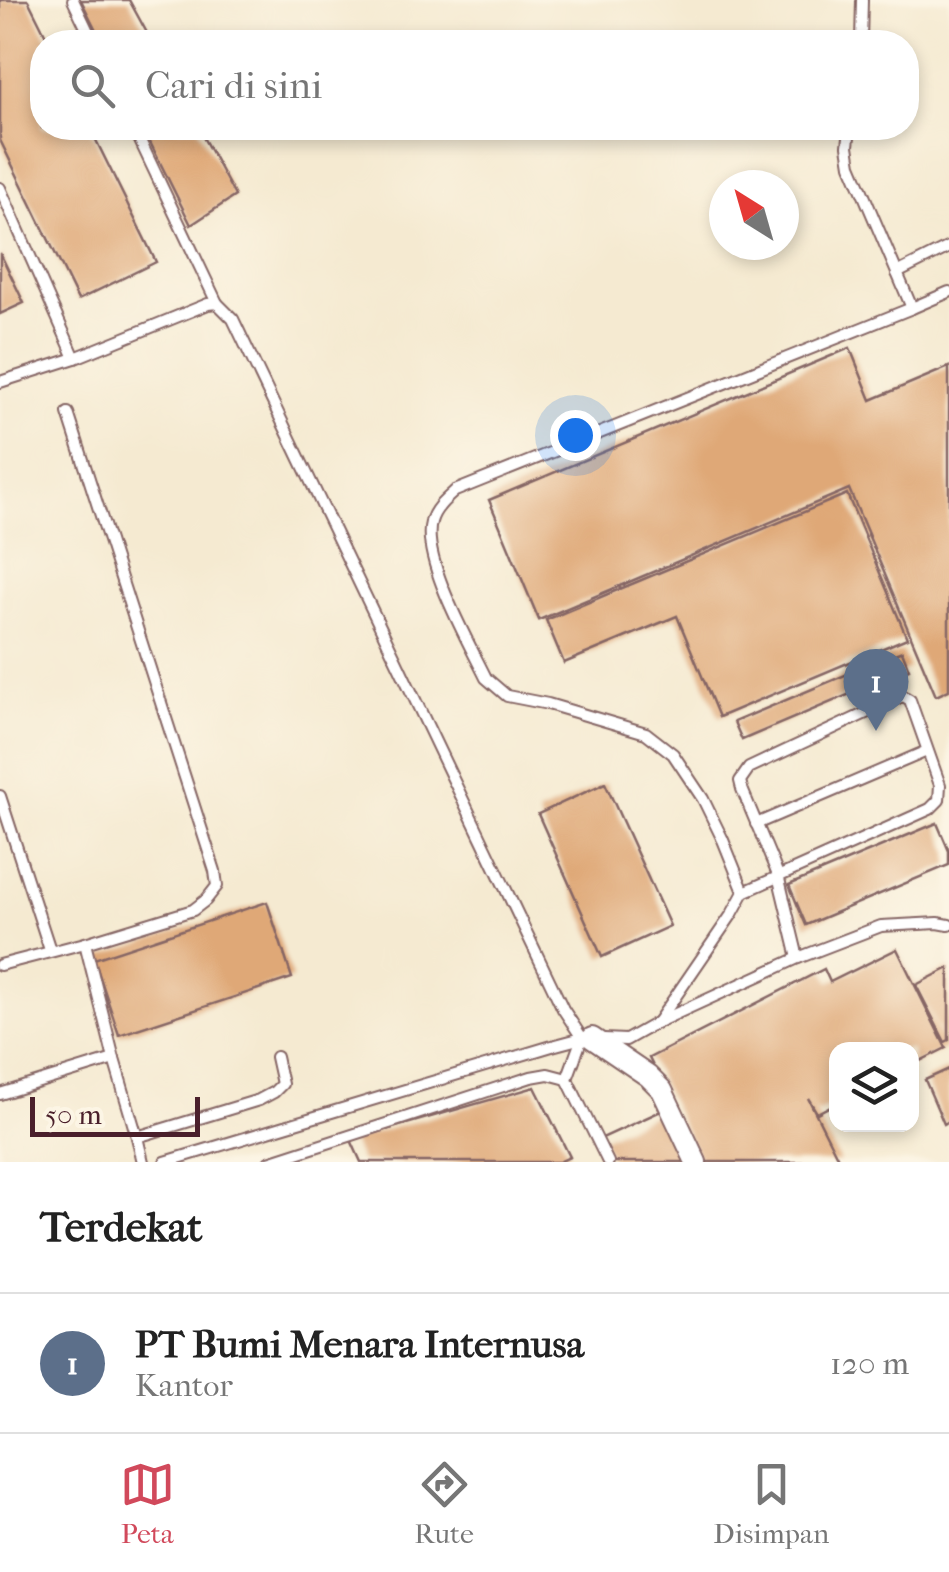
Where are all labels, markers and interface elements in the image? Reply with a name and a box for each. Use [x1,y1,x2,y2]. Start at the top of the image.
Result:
search box [30,30,919,140]
icon: search [65,58,120,113]
text: Cari di sini [145,63,322,108]
north arrow [709,170,799,260]
your location [550,410,601,461]
pin: 1 [844,648,908,731]
map controls [829,1042,919,1132]
button: layers [829,1042,919,1132]
scale bar [30,1092,200,1136]
text: 50 m [45,1098,102,1131]
text: Terdekat [40,1203,202,1252]
text: PT Bumi Menara Internusa [135,1322,584,1367]
text: 1 [67,1345,78,1382]
text: 120 m [830,1345,909,1382]
text: Kantor [135,1367,233,1404]
tab: Peta [120,1457,175,1550]
tab: Rute [414,1457,474,1550]
tab: Disimpan [713,1457,829,1550]

